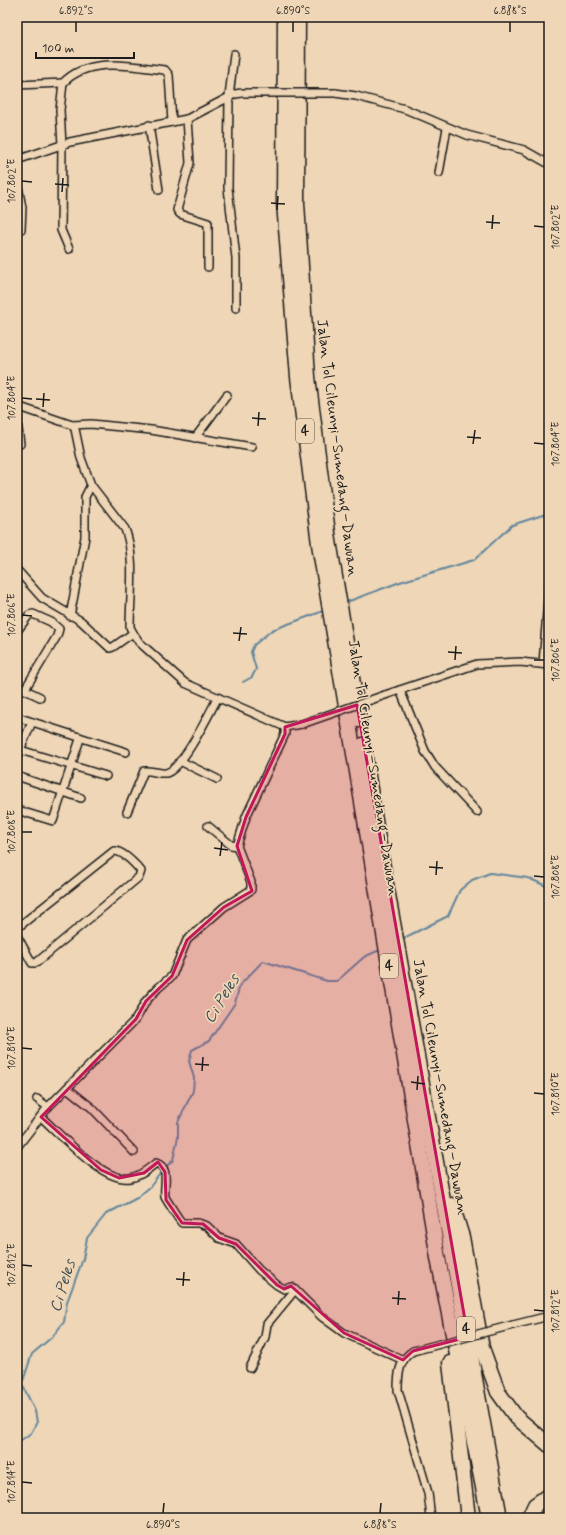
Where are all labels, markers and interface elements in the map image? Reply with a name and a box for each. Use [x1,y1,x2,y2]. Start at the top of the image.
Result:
text: 6.892°S [59,4,93,18]
text: 6.890°S [276,4,310,18]
text: 6.888°S [494,4,527,18]
scale bar [36,34,134,60]
text: 100 m [42,41,74,57]
text: 107.802°E [5,159,19,203]
text: 107.802°E [549,205,563,249]
street label: Jalan Tol Cileunyi–Sumedang–Dawuan [310,318,363,578]
text: 107.804°E [5,376,19,420]
road number: 4 [296,419,314,443]
text: 107.804°E [549,422,563,466]
text: 107.806°E [5,593,19,637]
street label: Jalan Tol Cileunyi–Sumedang–Dawuan [342,638,403,898]
text: 107.806°E [549,638,563,682]
text: 107.808°E [5,810,19,854]
text: 107.808°E [549,855,563,899]
road number: 4 [380,954,398,978]
street label: Jalan Tol Cileunyi–Sumedang–Dawuan [407,958,472,1217]
water label: Ci Peles [199,969,246,1027]
text: 107.810°E [5,1026,19,1070]
text: 107.810°E [549,1072,563,1116]
text: 107.812°E [5,1243,19,1287]
water label: Ci Peles [45,1255,81,1315]
text: 107.812°E [549,1289,563,1333]
road number: 4 [457,1317,475,1341]
text: 107.814°E [5,1460,19,1504]
text: 6.890°S [146,1518,180,1532]
text: 6.888°S [364,1518,397,1532]

